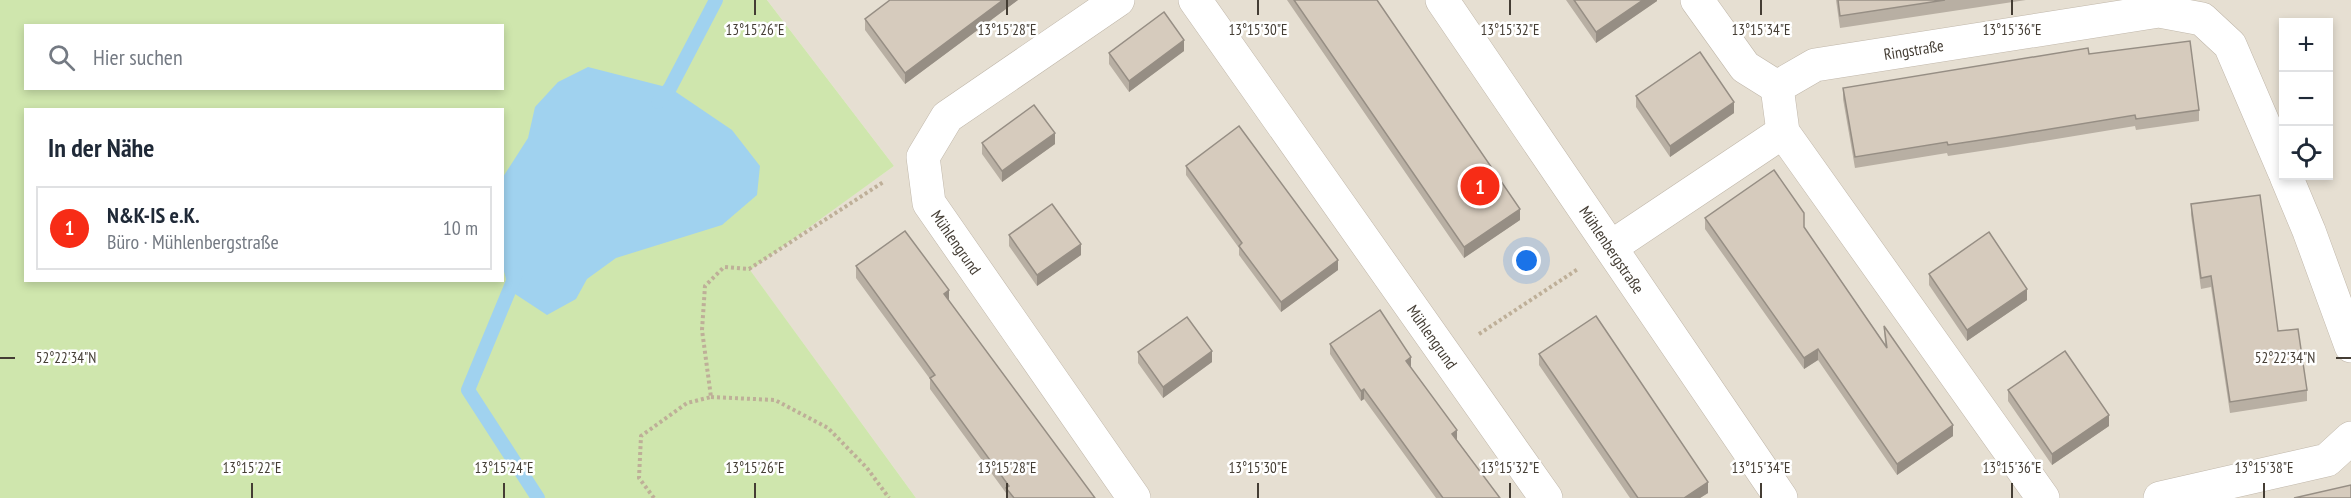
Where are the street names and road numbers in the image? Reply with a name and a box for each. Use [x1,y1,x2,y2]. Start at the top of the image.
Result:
street label: Ringstraße [1882,35,1945,64]
street label: Mühlenbergstraße [1575,202,1649,297]
street label: Mühlengrund [927,206,986,278]
street label: Mühlengrund [1403,301,1462,373]

